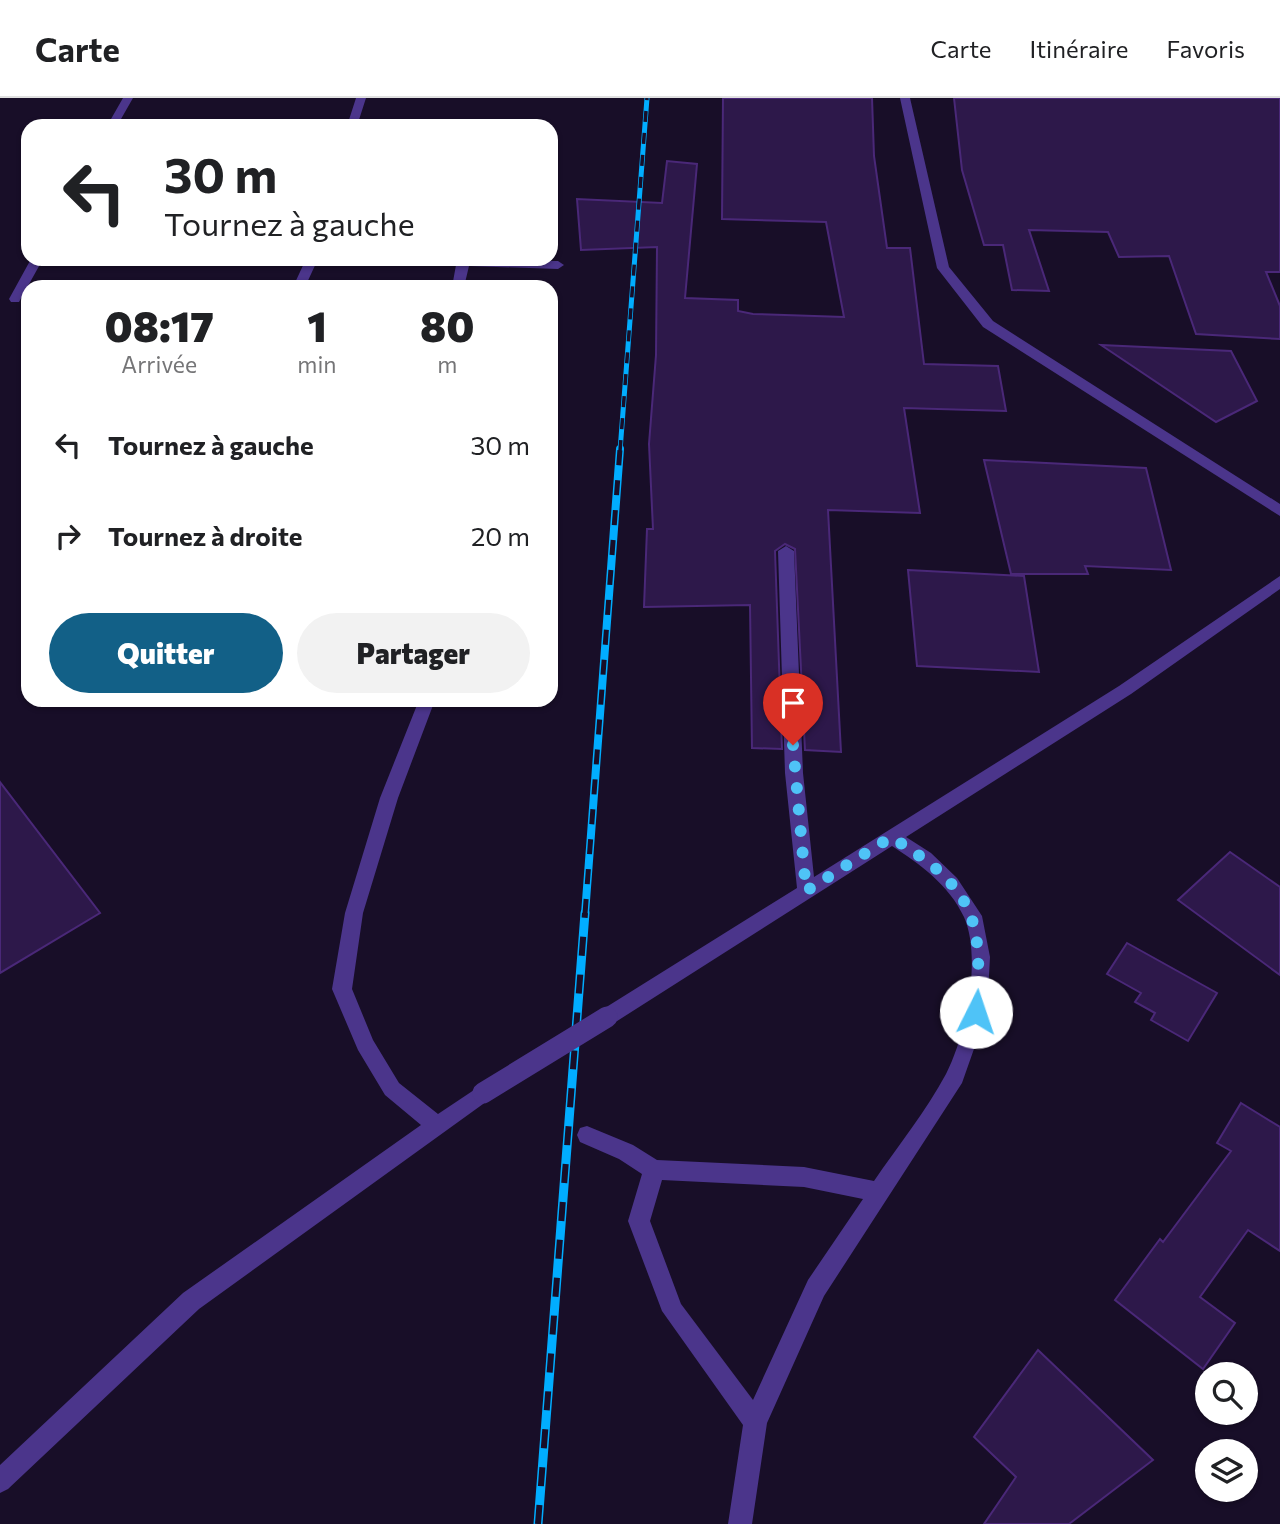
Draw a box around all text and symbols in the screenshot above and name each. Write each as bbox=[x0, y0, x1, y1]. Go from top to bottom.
text: Carte bbox=[35, 28, 120, 69]
text: Carte bbox=[931, 34, 992, 63]
text: Itinéraire bbox=[1030, 34, 1129, 63]
text: Favoris bbox=[1167, 34, 1245, 63]
text: 30 m bbox=[164, 143, 277, 203]
icon: left bbox=[49, 147, 140, 238]
text: Tournez à gauche bbox=[164, 203, 415, 243]
text: 08:17 bbox=[104, 299, 214, 351]
text: 1 bbox=[307, 299, 327, 351]
text: 80 bbox=[420, 299, 474, 351]
text: Arrivée bbox=[121, 350, 197, 378]
text: min bbox=[297, 350, 337, 378]
text: m bbox=[437, 350, 457, 378]
icon: left bbox=[49, 426, 87, 464]
text: Tournez à gauche bbox=[108, 429, 314, 460]
text: 30 m bbox=[471, 429, 530, 460]
icon: right bbox=[49, 517, 87, 555]
text: Tournez à droite bbox=[108, 520, 303, 551]
text: 20 m bbox=[471, 520, 530, 551]
button: Quitter bbox=[49, 613, 283, 693]
button: Partager bbox=[297, 613, 530, 693]
pin bbox=[763, 673, 823, 745]
icon: arrive bbox=[774, 684, 812, 722]
position arrow bbox=[939, 975, 1013, 1049]
map controls bbox=[1195, 1362, 1258, 1502]
button: search bbox=[1195, 1362, 1258, 1425]
button: layers bbox=[1195, 1439, 1258, 1502]

